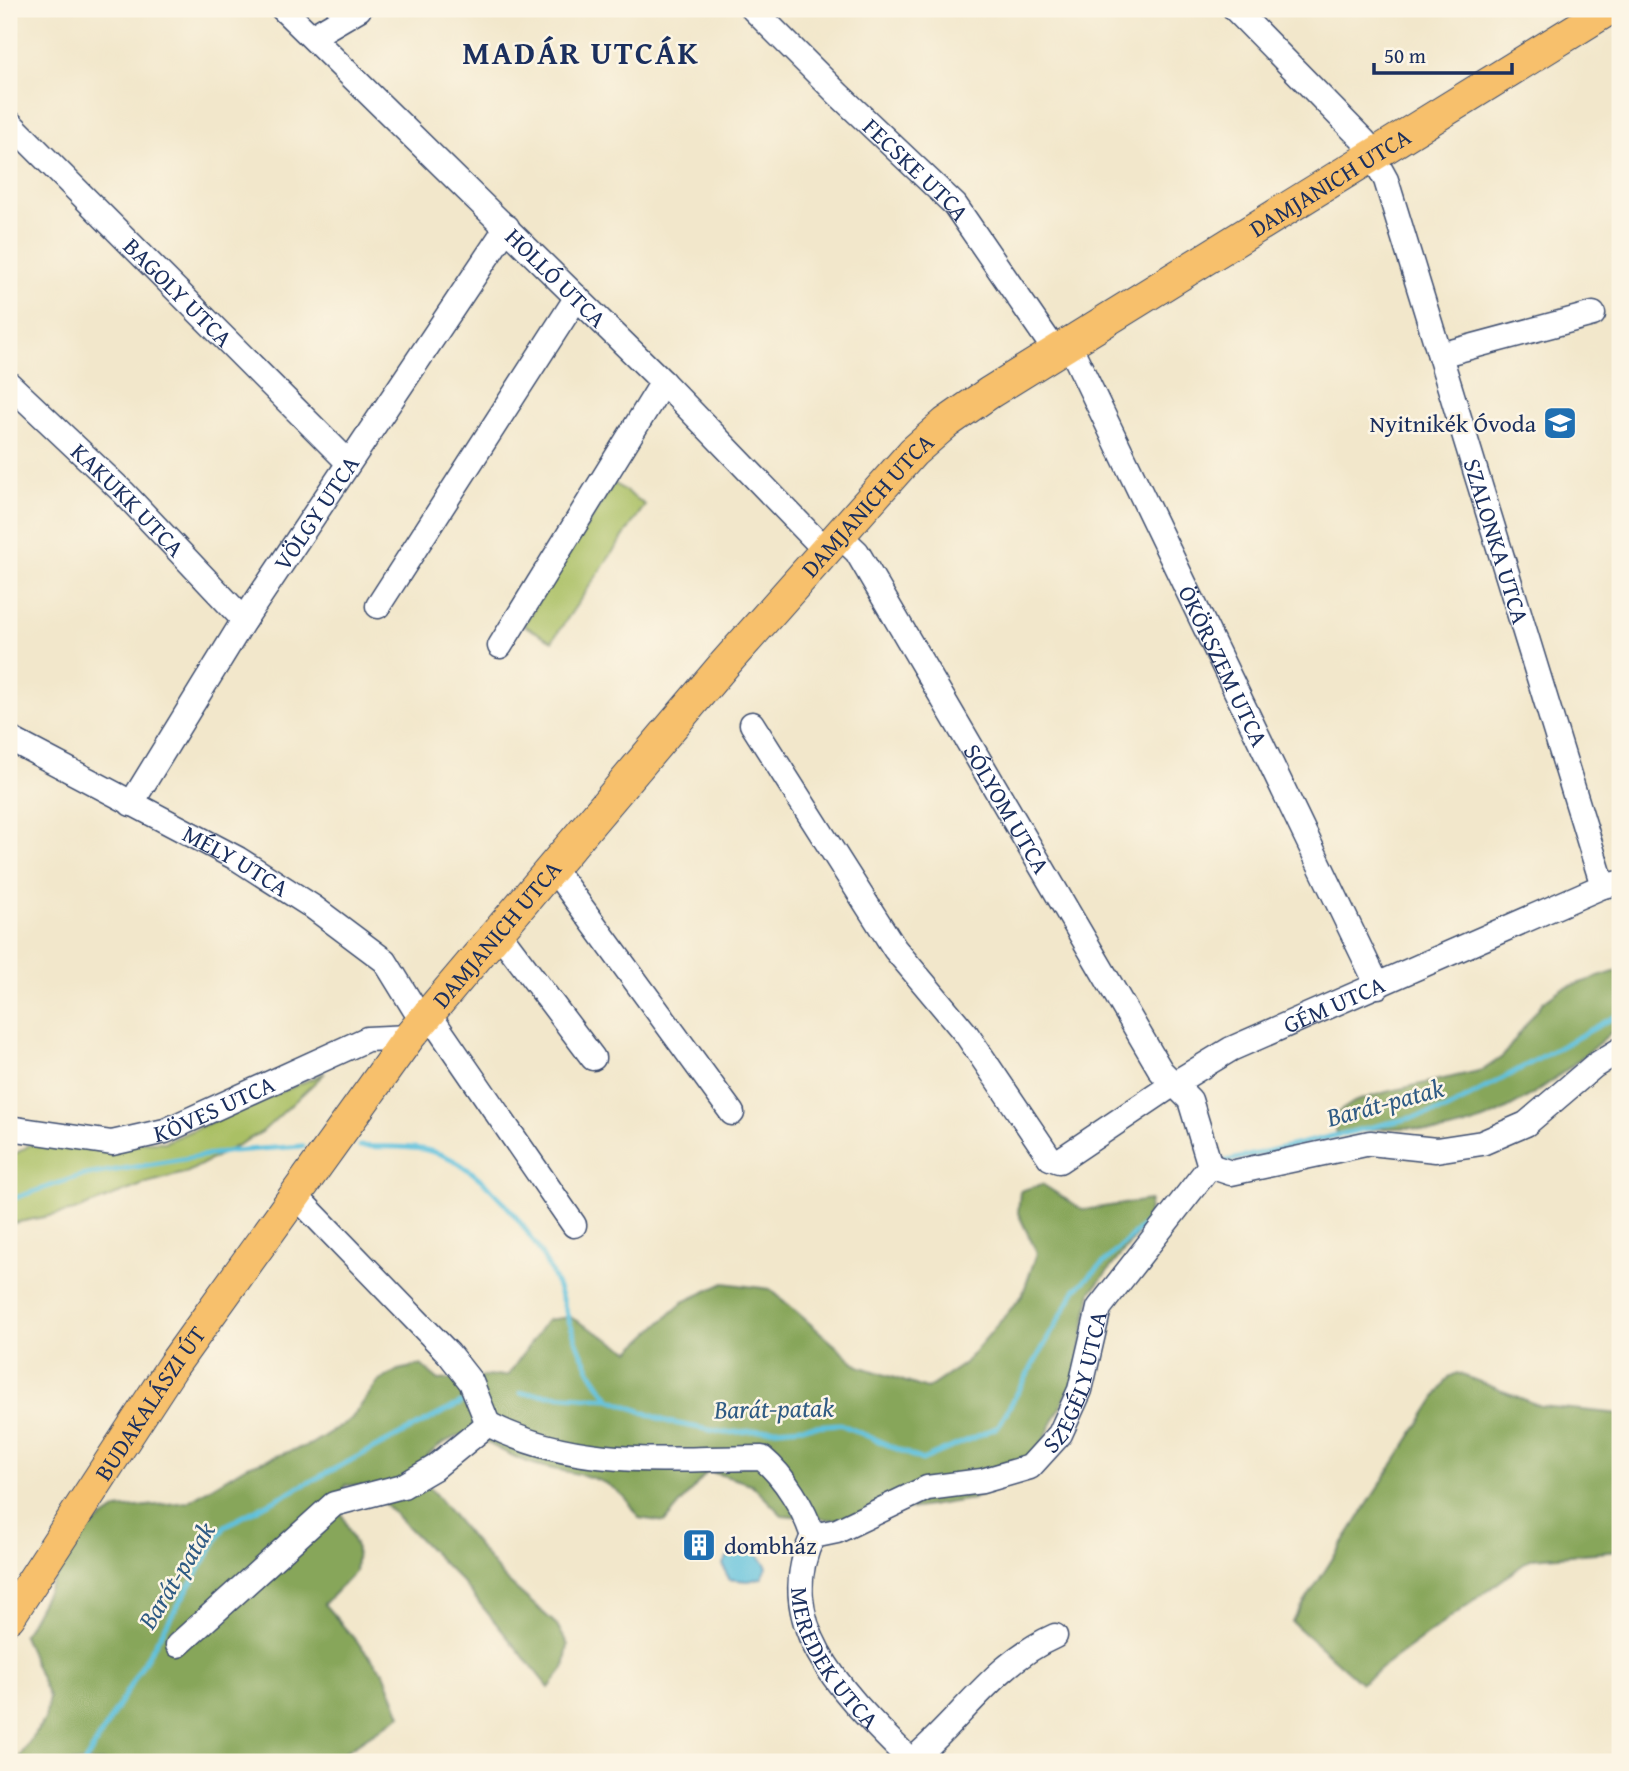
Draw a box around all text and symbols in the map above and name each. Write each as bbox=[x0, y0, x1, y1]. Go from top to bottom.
district label: MADÁR UTCÁK bbox=[462, 29, 700, 76]
scale bar bbox=[1374, 32, 1512, 76]
text: 50 m bbox=[1384, 40, 1426, 71]
street label: FECSKE UTCA bbox=[855, 109, 979, 228]
street label: DAMJANICH UTCA bbox=[1242, 119, 1417, 245]
street label: HOLLÓ UTCA bbox=[498, 219, 615, 336]
street label: BAGOLY UTCA bbox=[116, 229, 241, 355]
school or university icon: Nyitnikék Óvoda bbox=[1541, 404, 1579, 442]
place label: Nyitnikék Óvoda bbox=[1370, 406, 1537, 441]
street label: DAMJANICH UTCA bbox=[792, 424, 941, 585]
street label: KAKUKK UTCA bbox=[63, 434, 193, 565]
street label: VÖLGY UTCA bbox=[265, 448, 367, 577]
street label: SZALONKA UTCA bbox=[1455, 454, 1539, 628]
street label: ÖKÖRSZEM UTCA bbox=[1170, 579, 1278, 752]
street label: SÓLYOM UTCA bbox=[955, 737, 1059, 881]
street label: MÉLY UTCA bbox=[177, 816, 296, 905]
street label: DAMJANICH UTCA bbox=[424, 852, 569, 1015]
street label: GÉM UTCA bbox=[1277, 966, 1390, 1042]
street label: KÖVES UTCA bbox=[150, 1066, 280, 1151]
water label: Barát-patak bbox=[1321, 1068, 1448, 1137]
street label: SZEGÉLY UTCA bbox=[1034, 1307, 1115, 1460]
street label: BUDAKALÁSZI ÚT bbox=[85, 1318, 214, 1487]
water label: Barát-patak bbox=[713, 1387, 834, 1429]
water label: Barát-patak bbox=[127, 1514, 224, 1637]
building icon: dombház bbox=[680, 1526, 718, 1564]
place label: dombház bbox=[724, 1528, 816, 1563]
street label: MEREDEK UTCA bbox=[782, 1586, 888, 1737]

